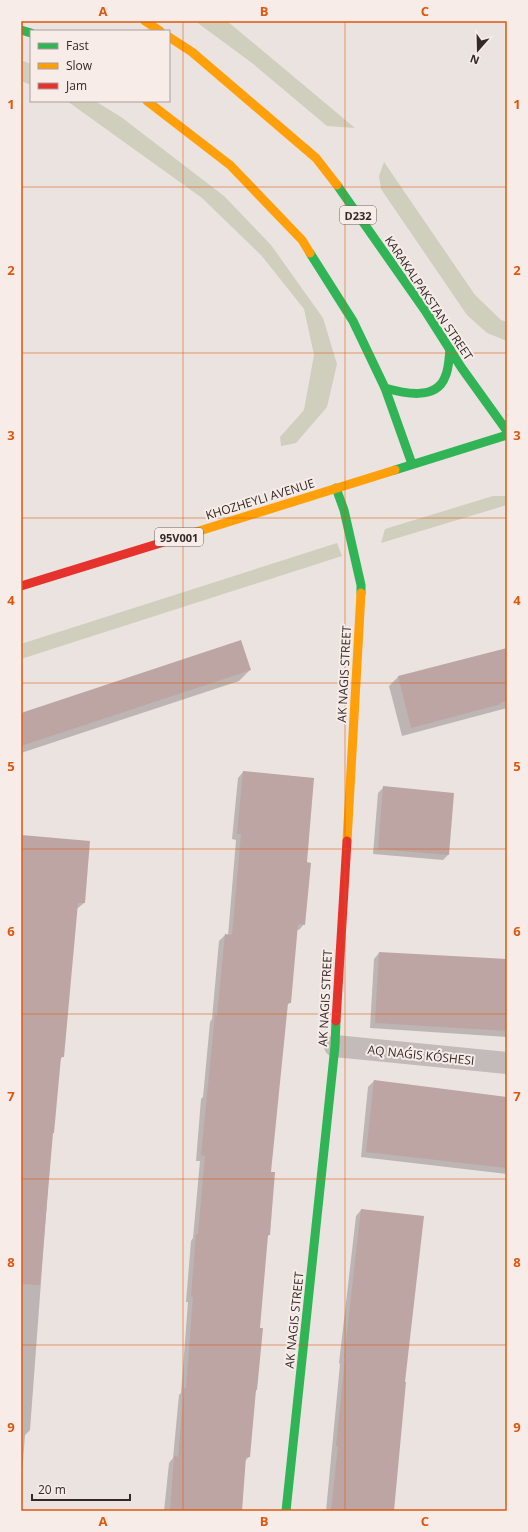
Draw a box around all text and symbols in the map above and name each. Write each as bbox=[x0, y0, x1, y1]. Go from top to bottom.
text: A bbox=[99, 2, 108, 20]
text: B bbox=[260, 2, 269, 20]
text: C bbox=[421, 2, 429, 20]
legend bbox=[30, 30, 170, 102]
north arrow bbox=[458, 30, 498, 70]
text: Fast bbox=[66, 37, 89, 54]
text: N bbox=[468, 51, 481, 68]
text: Slow bbox=[66, 57, 93, 74]
text: Jam bbox=[65, 77, 87, 94]
text: 1 bbox=[7, 95, 15, 113]
text: 1 bbox=[513, 95, 521, 113]
road number: D232 bbox=[340, 206, 376, 224]
street label: KARAKALPAKSTAN STREET bbox=[381, 232, 477, 364]
text: 2 bbox=[7, 261, 15, 279]
text: 2 bbox=[513, 261, 521, 279]
text: 3 bbox=[7, 426, 15, 444]
text: 3 bbox=[513, 426, 521, 444]
street label: KHOZHEYLI AVENUE bbox=[203, 474, 317, 524]
road number: 95V001 bbox=[155, 528, 203, 546]
text: 4 bbox=[7, 591, 15, 609]
text: 4 bbox=[513, 591, 521, 609]
street label: AK NAGIS STREET bbox=[333, 625, 355, 723]
text: 5 bbox=[7, 757, 15, 775]
text: 5 bbox=[513, 757, 521, 775]
text: 6 bbox=[7, 922, 15, 940]
text: 6 bbox=[513, 922, 521, 940]
street label: AK NAGIS STREET bbox=[314, 949, 336, 1047]
street label: AQ NAǴIS KÓSHESI bbox=[367, 1041, 475, 1069]
text: 7 bbox=[7, 1087, 15, 1105]
text: 7 bbox=[513, 1087, 521, 1105]
text: 8 bbox=[7, 1253, 15, 1271]
text: 8 bbox=[513, 1253, 521, 1271]
street label: AK NAGIS STREET bbox=[280, 1270, 308, 1369]
text: 9 bbox=[7, 1418, 15, 1436]
text: 9 bbox=[513, 1418, 521, 1436]
scale bar bbox=[32, 1476, 130, 1502]
text: 20 m bbox=[38, 1481, 66, 1498]
text: A bbox=[99, 1512, 108, 1530]
text: B bbox=[260, 1512, 269, 1530]
text: C bbox=[421, 1512, 429, 1530]

